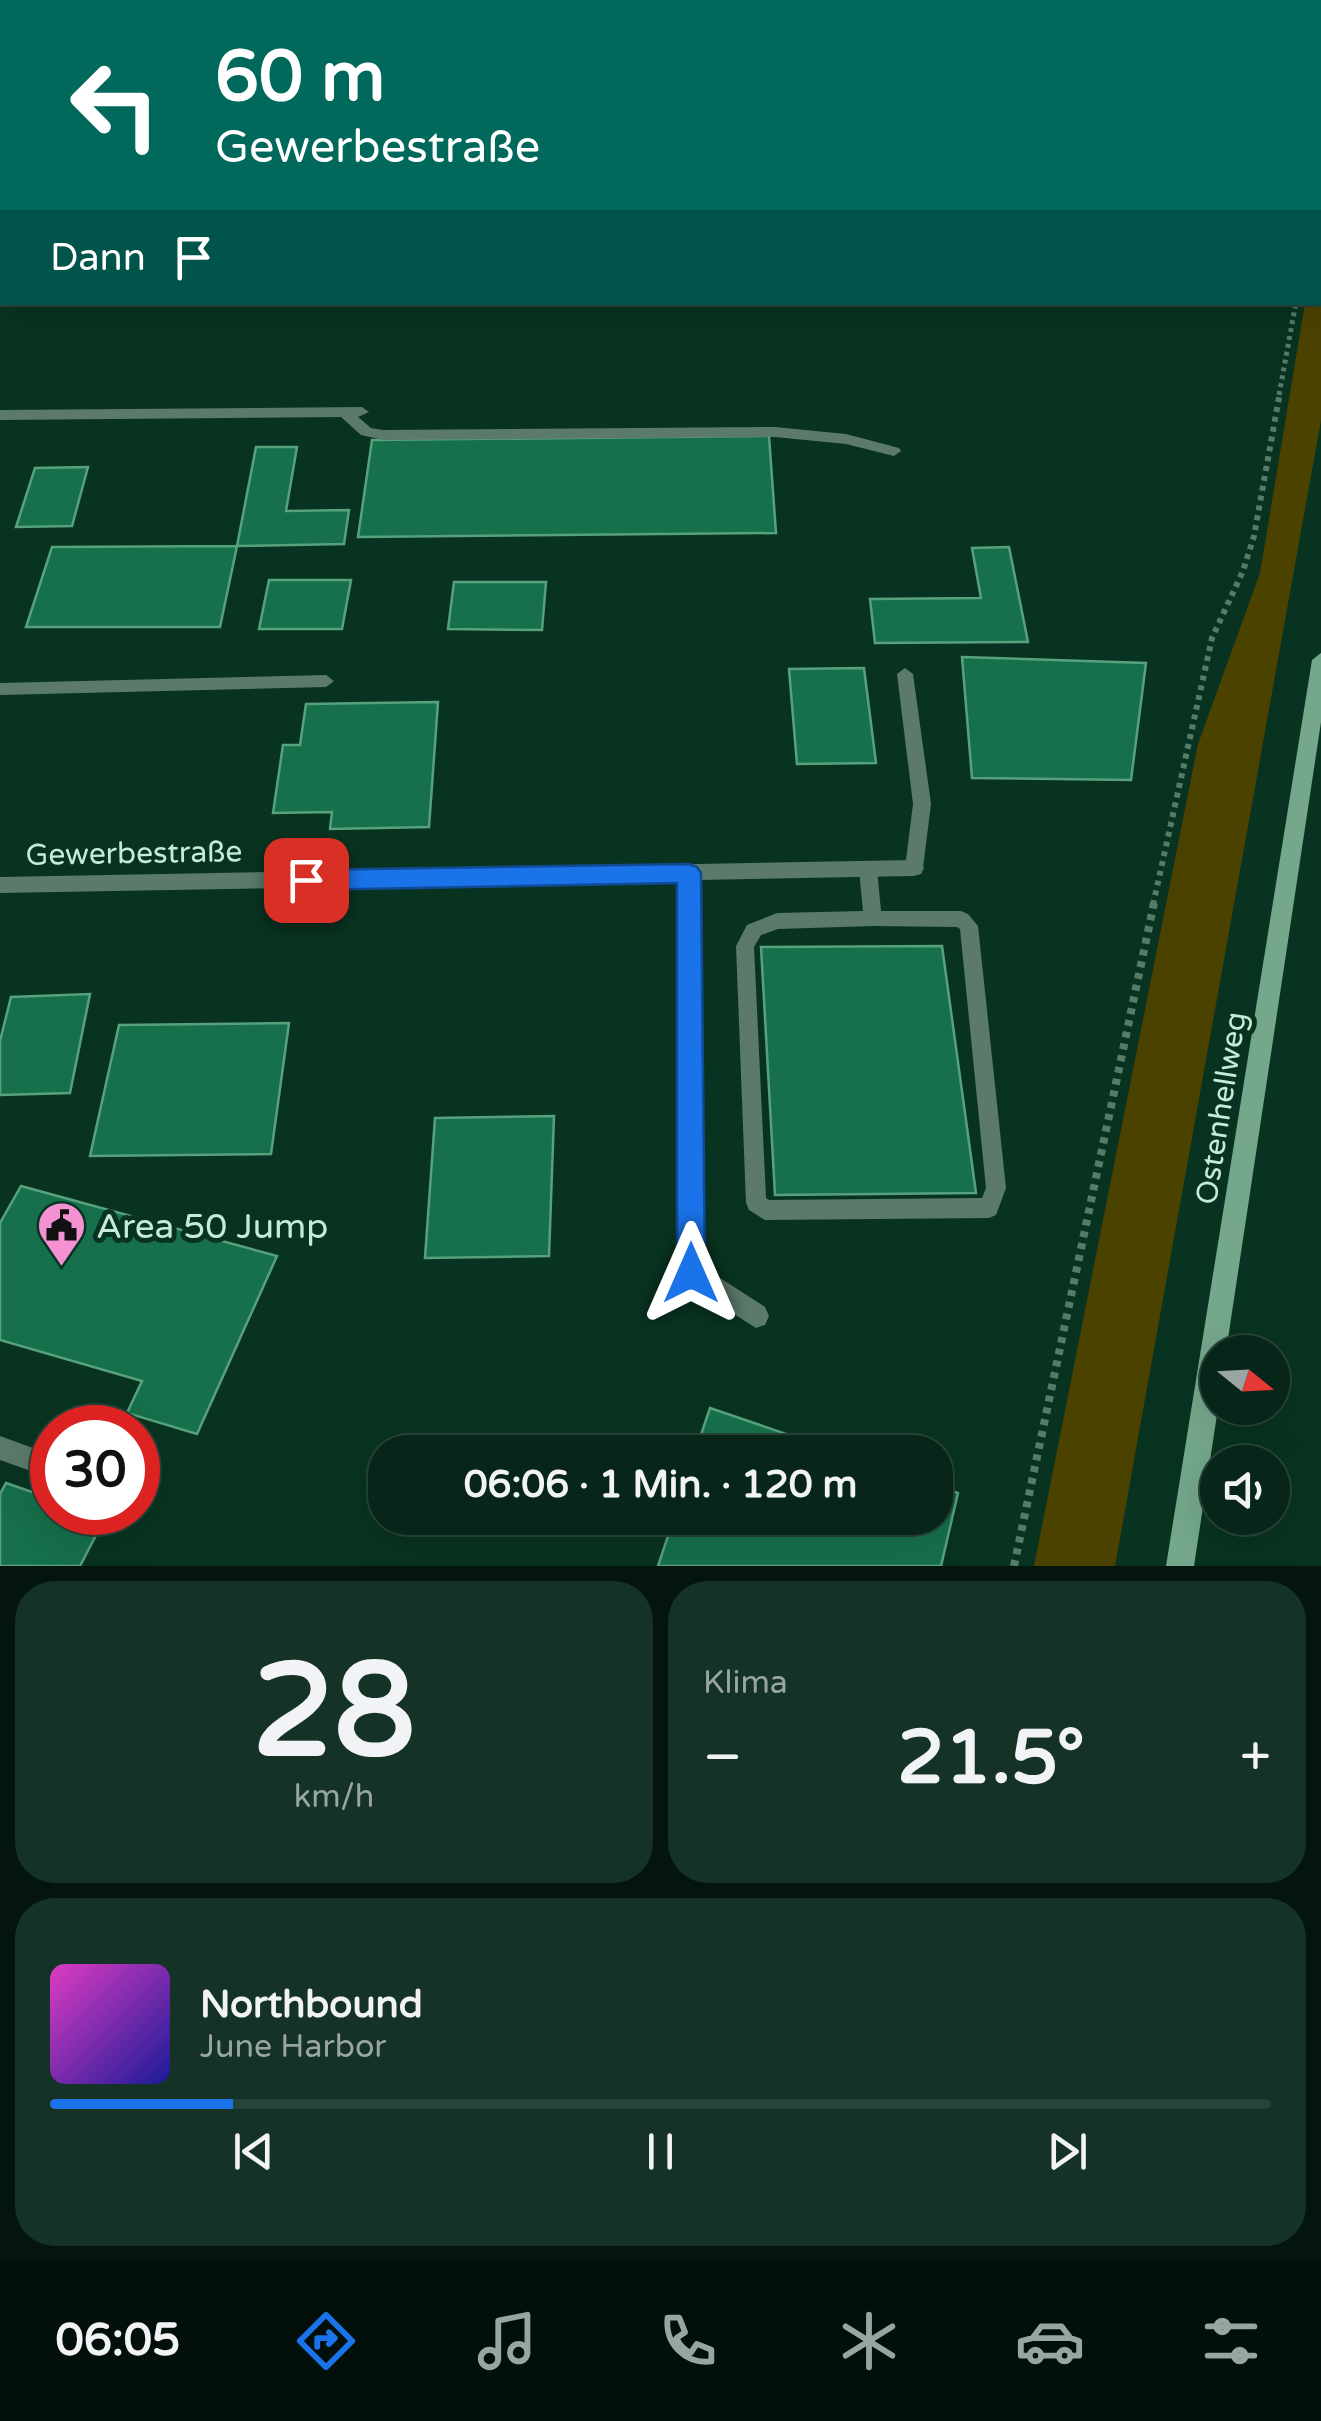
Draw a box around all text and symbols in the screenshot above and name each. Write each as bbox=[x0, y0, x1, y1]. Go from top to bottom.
text: 60 m bbox=[215, 36, 385, 120]
icon: left bbox=[50, 40, 180, 170]
text: Gewerbestraße bbox=[215, 121, 540, 175]
icon: arrive bbox=[166, 230, 221, 285]
text: Dann bbox=[50, 235, 146, 281]
street label: Gewerbestraße bbox=[25, 833, 243, 874]
pin bbox=[264, 838, 349, 923]
icon: arrive bbox=[279, 853, 334, 908]
street label: Ostenhellweg bbox=[1188, 1009, 1255, 1207]
public building icon: Area 50 Jump bbox=[35, 1200, 87, 1268]
place label: Area 50 Jump bbox=[96, 1206, 328, 1248]
position arrow bbox=[639, 1221, 743, 1325]
north arrow bbox=[1200, 1335, 1290, 1425]
map controls bbox=[1200, 1335, 1290, 1535]
speed limit sign: 30 bbox=[30, 1405, 160, 1535]
button: sound bbox=[1200, 1445, 1290, 1535]
text: 06:06 · 1 Min. · 120 m bbox=[464, 1462, 857, 1508]
text: 28 bbox=[252, 1635, 416, 1791]
text: Klima bbox=[703, 1664, 788, 1702]
text: 21.5° bbox=[897, 1713, 1085, 1803]
text: − bbox=[703, 1725, 742, 1791]
text: + bbox=[1240, 1725, 1271, 1791]
text: km/h bbox=[294, 1778, 374, 1816]
text: Northbound bbox=[200, 1982, 423, 2028]
text: June Harbor bbox=[200, 2028, 387, 2066]
icon: previous bbox=[226, 2124, 281, 2179]
icon: pause bbox=[633, 2124, 688, 2179]
icon: next bbox=[1040, 2124, 1095, 2179]
icon: directions bbox=[291, 2306, 361, 2376]
icon: music bbox=[472, 2306, 542, 2376]
icon: phone bbox=[653, 2306, 723, 2376]
icon: climate bbox=[834, 2306, 904, 2376]
icon: car bbox=[1015, 2306, 1085, 2376]
icon: filters bbox=[1196, 2306, 1266, 2376]
text: 06:05 bbox=[55, 2314, 180, 2368]

